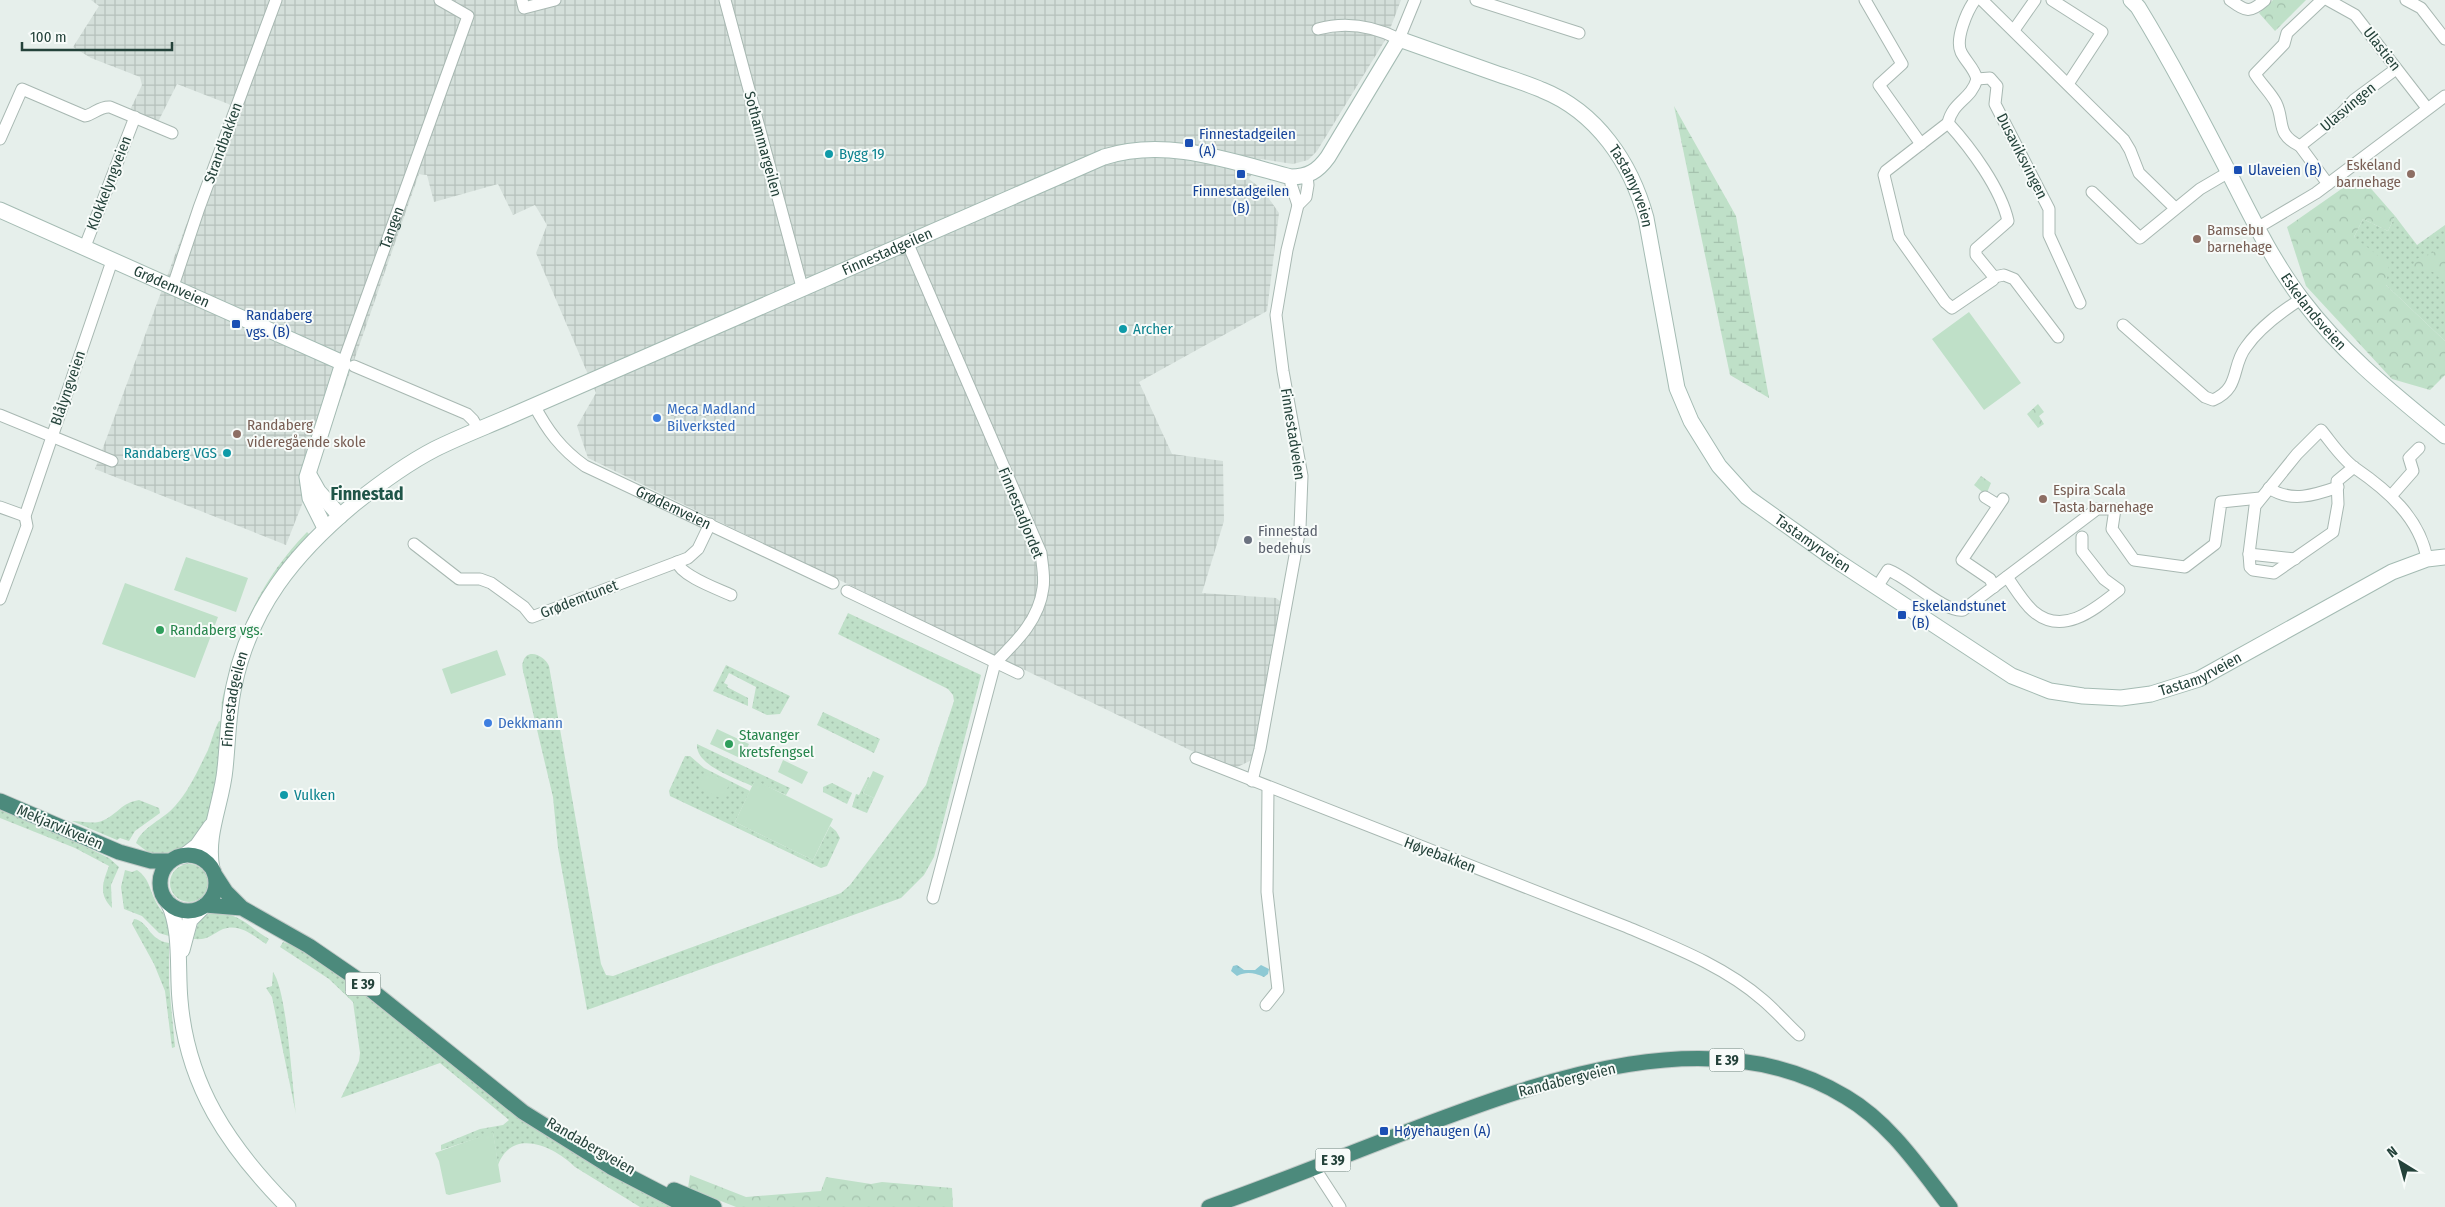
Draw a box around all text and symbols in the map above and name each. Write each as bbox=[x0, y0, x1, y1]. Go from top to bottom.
scale bar bbox=[22, 20, 172, 52]
street label: Ulastien bbox=[2359, 24, 2405, 74]
text: 100 m bbox=[30, 28, 67, 46]
street label: Ulasvingen bbox=[2317, 79, 2379, 135]
street label: Sothammargeilen bbox=[740, 89, 786, 199]
street label: Strandbakken bbox=[200, 100, 246, 186]
street label: Dusaviksvingen bbox=[1993, 110, 2051, 202]
place label: Finnestadgeilen (A) bbox=[1199, 125, 1296, 160]
street label: Klokkelyngveien bbox=[83, 133, 135, 233]
marker: Finnestadgeilen (A) bbox=[1183, 137, 1195, 149]
street label: Tastamyrveien bbox=[1605, 141, 1657, 229]
place label: Bygg 19 bbox=[839, 145, 885, 163]
marker: Bygg 19 bbox=[823, 148, 835, 160]
place label: Eskeland barnehage bbox=[2336, 156, 2401, 191]
place label: Ulaveien (B) bbox=[2248, 161, 2322, 179]
marker: Ulaveien (B) bbox=[2232, 164, 2244, 176]
marker: Finnestadgeilen (B) bbox=[1235, 168, 1247, 180]
marker: Eskeland barnehage bbox=[2405, 168, 2417, 180]
place label: Finnestadgeilen (B) bbox=[1193, 182, 1289, 217]
street label: Tangen bbox=[376, 204, 408, 251]
place label: Bamsebu barnehage bbox=[2207, 221, 2272, 256]
street label: Finnestadgeilen bbox=[839, 224, 935, 279]
marker: Bamsebu barnehage bbox=[2191, 233, 2203, 245]
street label: Grødemveien bbox=[131, 262, 213, 311]
street label: Eskelandsveien bbox=[2277, 270, 2350, 354]
place label: Randaberg vgs. (B) bbox=[246, 306, 312, 341]
marker: Randaberg vgs. (B) bbox=[230, 318, 242, 330]
place label: Archer bbox=[1133, 320, 1173, 338]
marker: Archer bbox=[1117, 323, 1129, 335]
street label: Blålyngveien bbox=[47, 348, 89, 428]
street label: Finnestadveien bbox=[1277, 387, 1309, 481]
place label: Meca Madland Bilverksted bbox=[667, 400, 755, 435]
marker: Meca Madland Bilverksted bbox=[651, 412, 663, 424]
place label: Randaberg videregående skole bbox=[247, 416, 366, 451]
marker: Randaberg videregående skole bbox=[231, 428, 243, 440]
place label: Randaberg VGS bbox=[124, 444, 217, 462]
marker: Randaberg VGS bbox=[221, 447, 233, 459]
street label: Finnestadjordet bbox=[995, 465, 1047, 561]
place label: Espira Scala Tasta barnehage bbox=[2053, 481, 2154, 516]
street label: Grødemveien bbox=[633, 482, 714, 533]
district label: Finnestad bbox=[331, 483, 403, 505]
marker: Espira Scala Tasta barnehage bbox=[2037, 493, 2049, 505]
street label: Tastamyrveien bbox=[1771, 511, 1854, 576]
place label: Finnestad bedehus bbox=[1258, 522, 1318, 557]
marker: Finnestad bedehus bbox=[1242, 534, 1254, 546]
street label: Grødemtunet bbox=[538, 576, 620, 622]
place label: Eskelandstunet (B) bbox=[1912, 597, 2006, 632]
marker: Eskelandstunet (B) bbox=[1896, 609, 1908, 621]
place label: Randaberg vgs. bbox=[170, 621, 263, 639]
marker: Randaberg vgs. bbox=[154, 624, 166, 636]
street label: Tastamyrveien bbox=[2157, 648, 2245, 700]
street label: Finnestadgeilen bbox=[218, 649, 252, 748]
place label: Dekkmann bbox=[498, 714, 563, 732]
marker: Dekkmann bbox=[482, 717, 494, 729]
place label: Stavanger kretsfengsel bbox=[739, 726, 814, 761]
marker: Stavanger kretsfengsel bbox=[723, 738, 735, 750]
place label: Vulken bbox=[294, 786, 335, 804]
marker: Vulken bbox=[278, 789, 290, 801]
street label: Mekjarvikveien bbox=[14, 801, 106, 853]
street label: Høyebakken bbox=[1402, 833, 1478, 877]
road number: E 39 bbox=[346, 972, 380, 996]
road number: E 39 bbox=[1710, 1048, 1744, 1072]
street label: Randabergveien bbox=[1517, 1059, 1617, 1101]
street label: Randabergveien bbox=[544, 1113, 638, 1179]
place label: Høyehaugen (A) bbox=[1394, 1122, 1490, 1140]
marker: Høyehaugen (A) bbox=[1378, 1125, 1390, 1137]
north arrow bbox=[2375, 1137, 2425, 1187]
text: N bbox=[2384, 1143, 2401, 1161]
road number: E 39 bbox=[1316, 1148, 1350, 1172]

